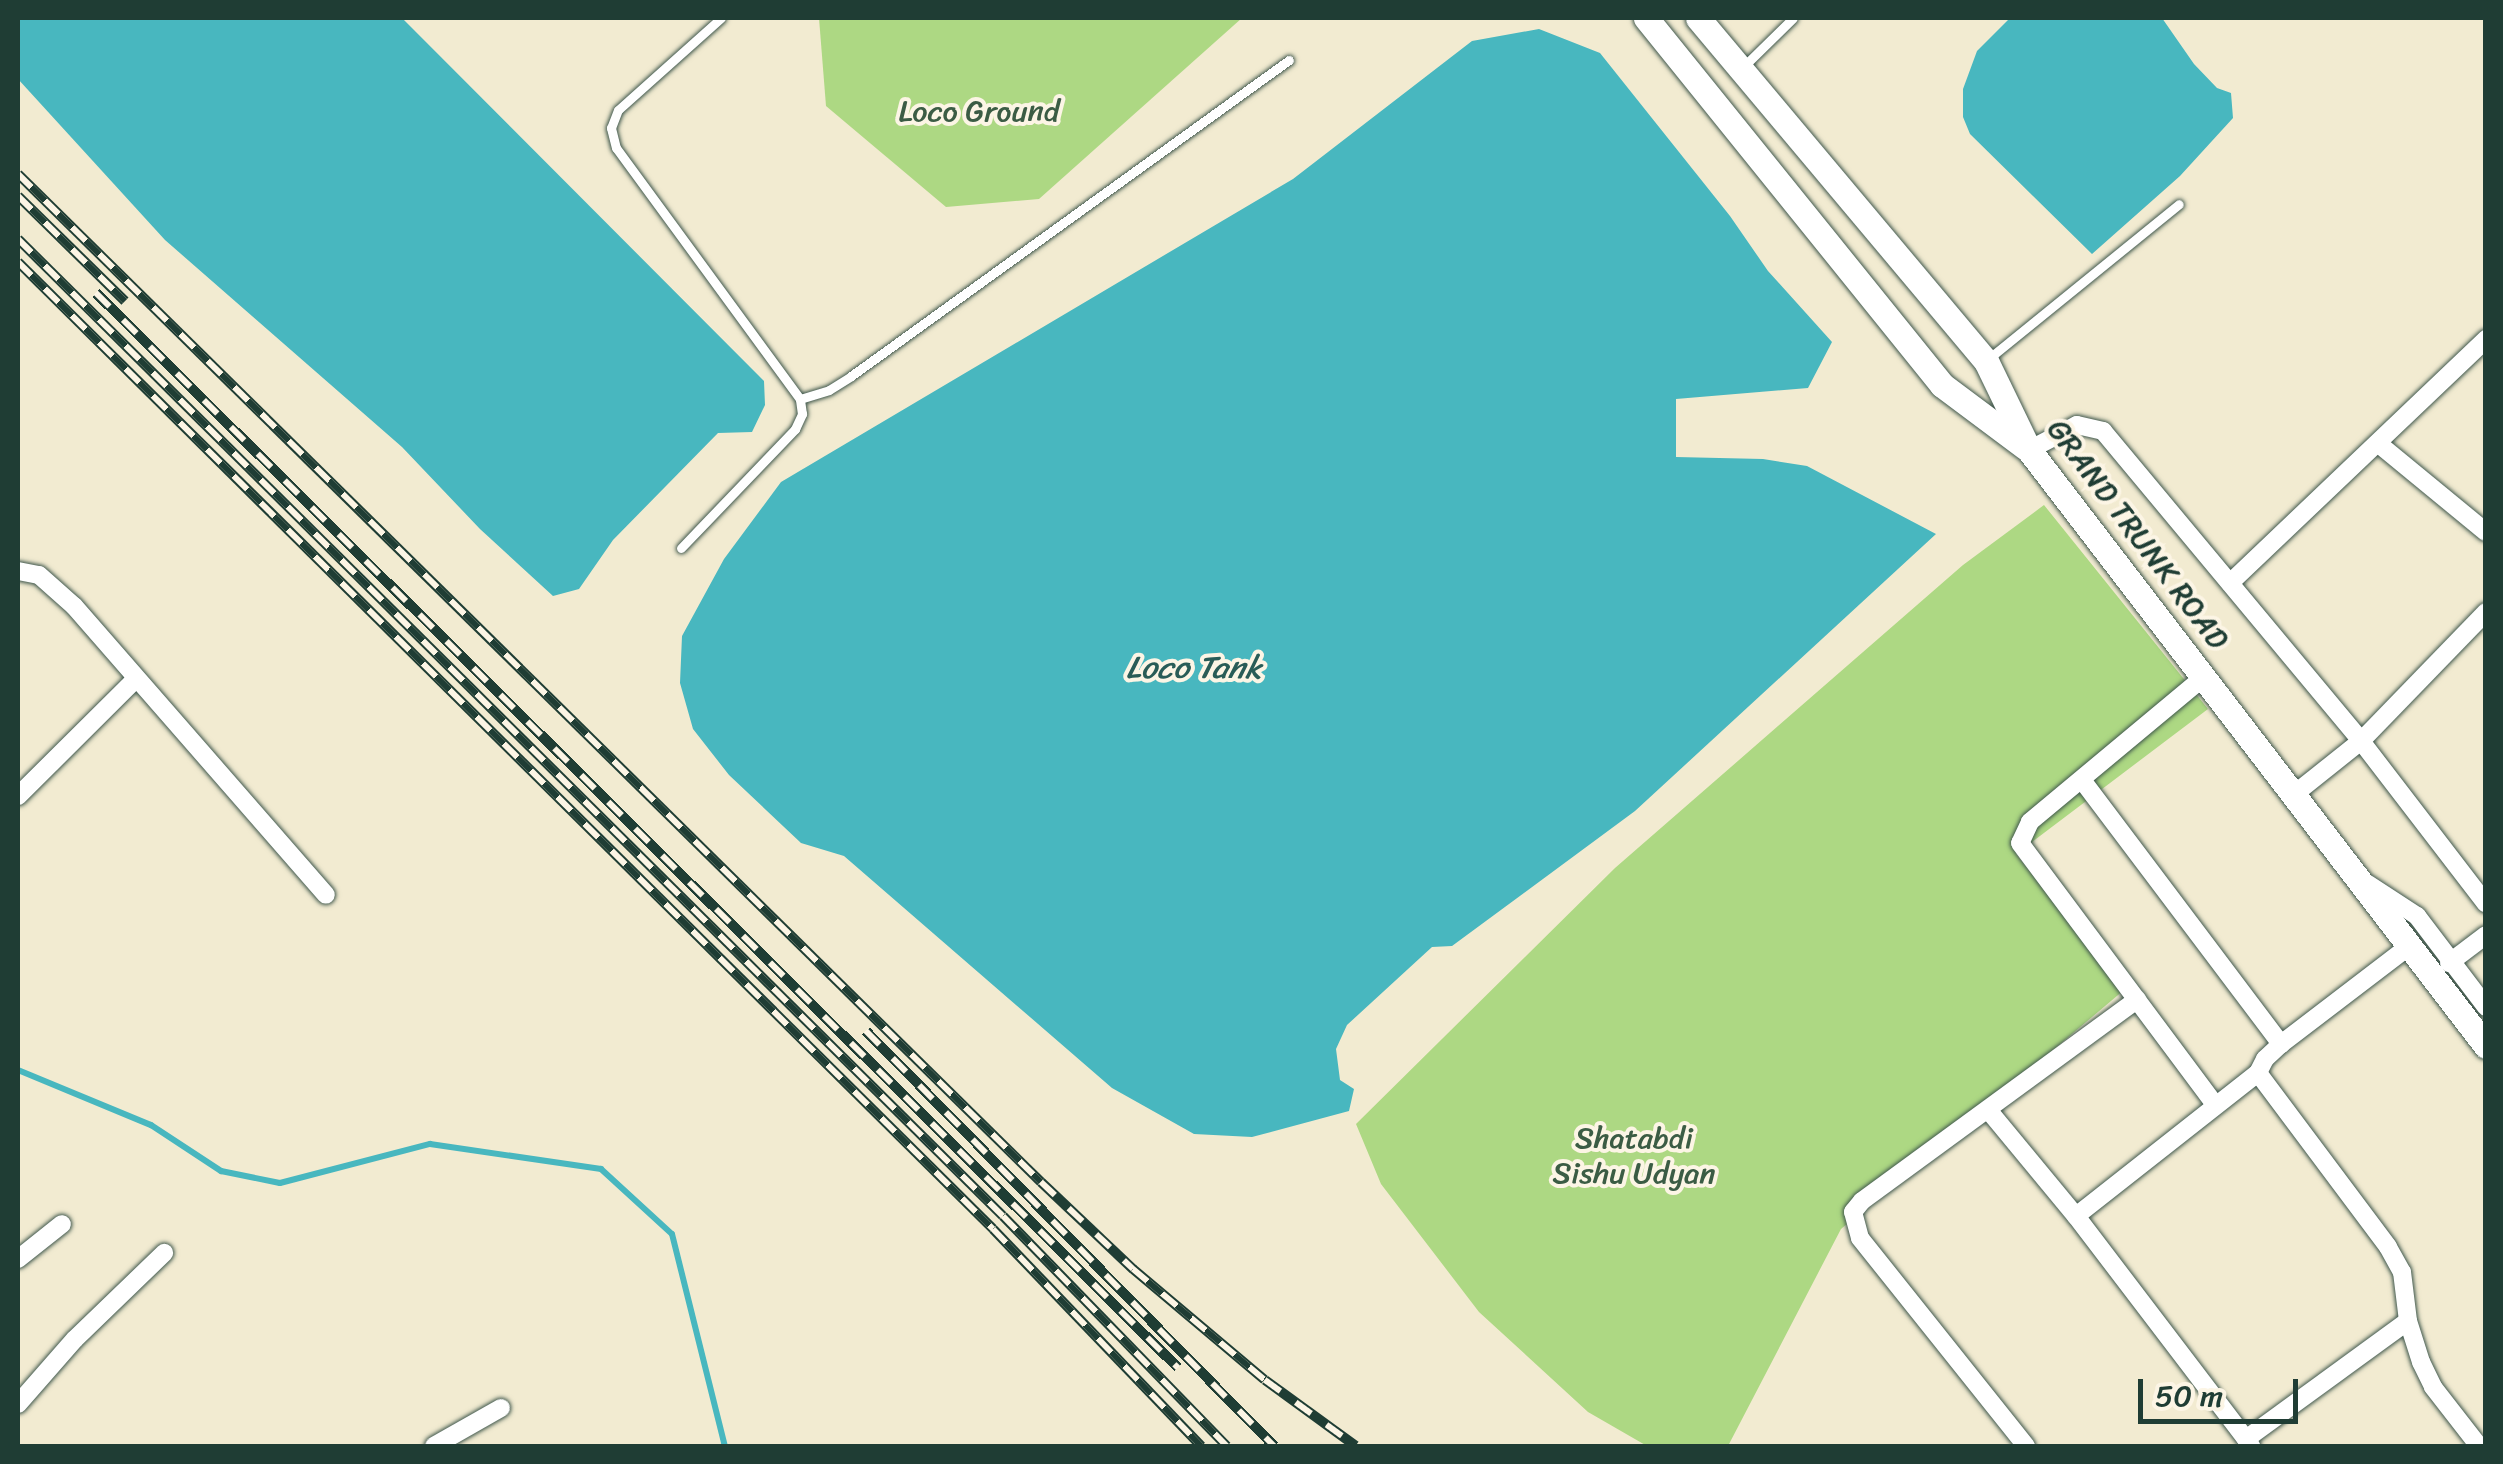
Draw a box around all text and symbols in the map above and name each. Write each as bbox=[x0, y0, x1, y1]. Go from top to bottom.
park label: Loco Ground bbox=[898, 93, 1060, 129]
street label: GRAND TRUNK ROAD bbox=[2039, 411, 2237, 657]
water label: Loco Tank bbox=[1126, 649, 1262, 687]
park label: Shatabdi Sishu Udyan bbox=[1552, 1120, 1716, 1190]
scale bar bbox=[2143, 1359, 2303, 1421]
text: 50 m bbox=[2155, 1369, 2223, 1423]

